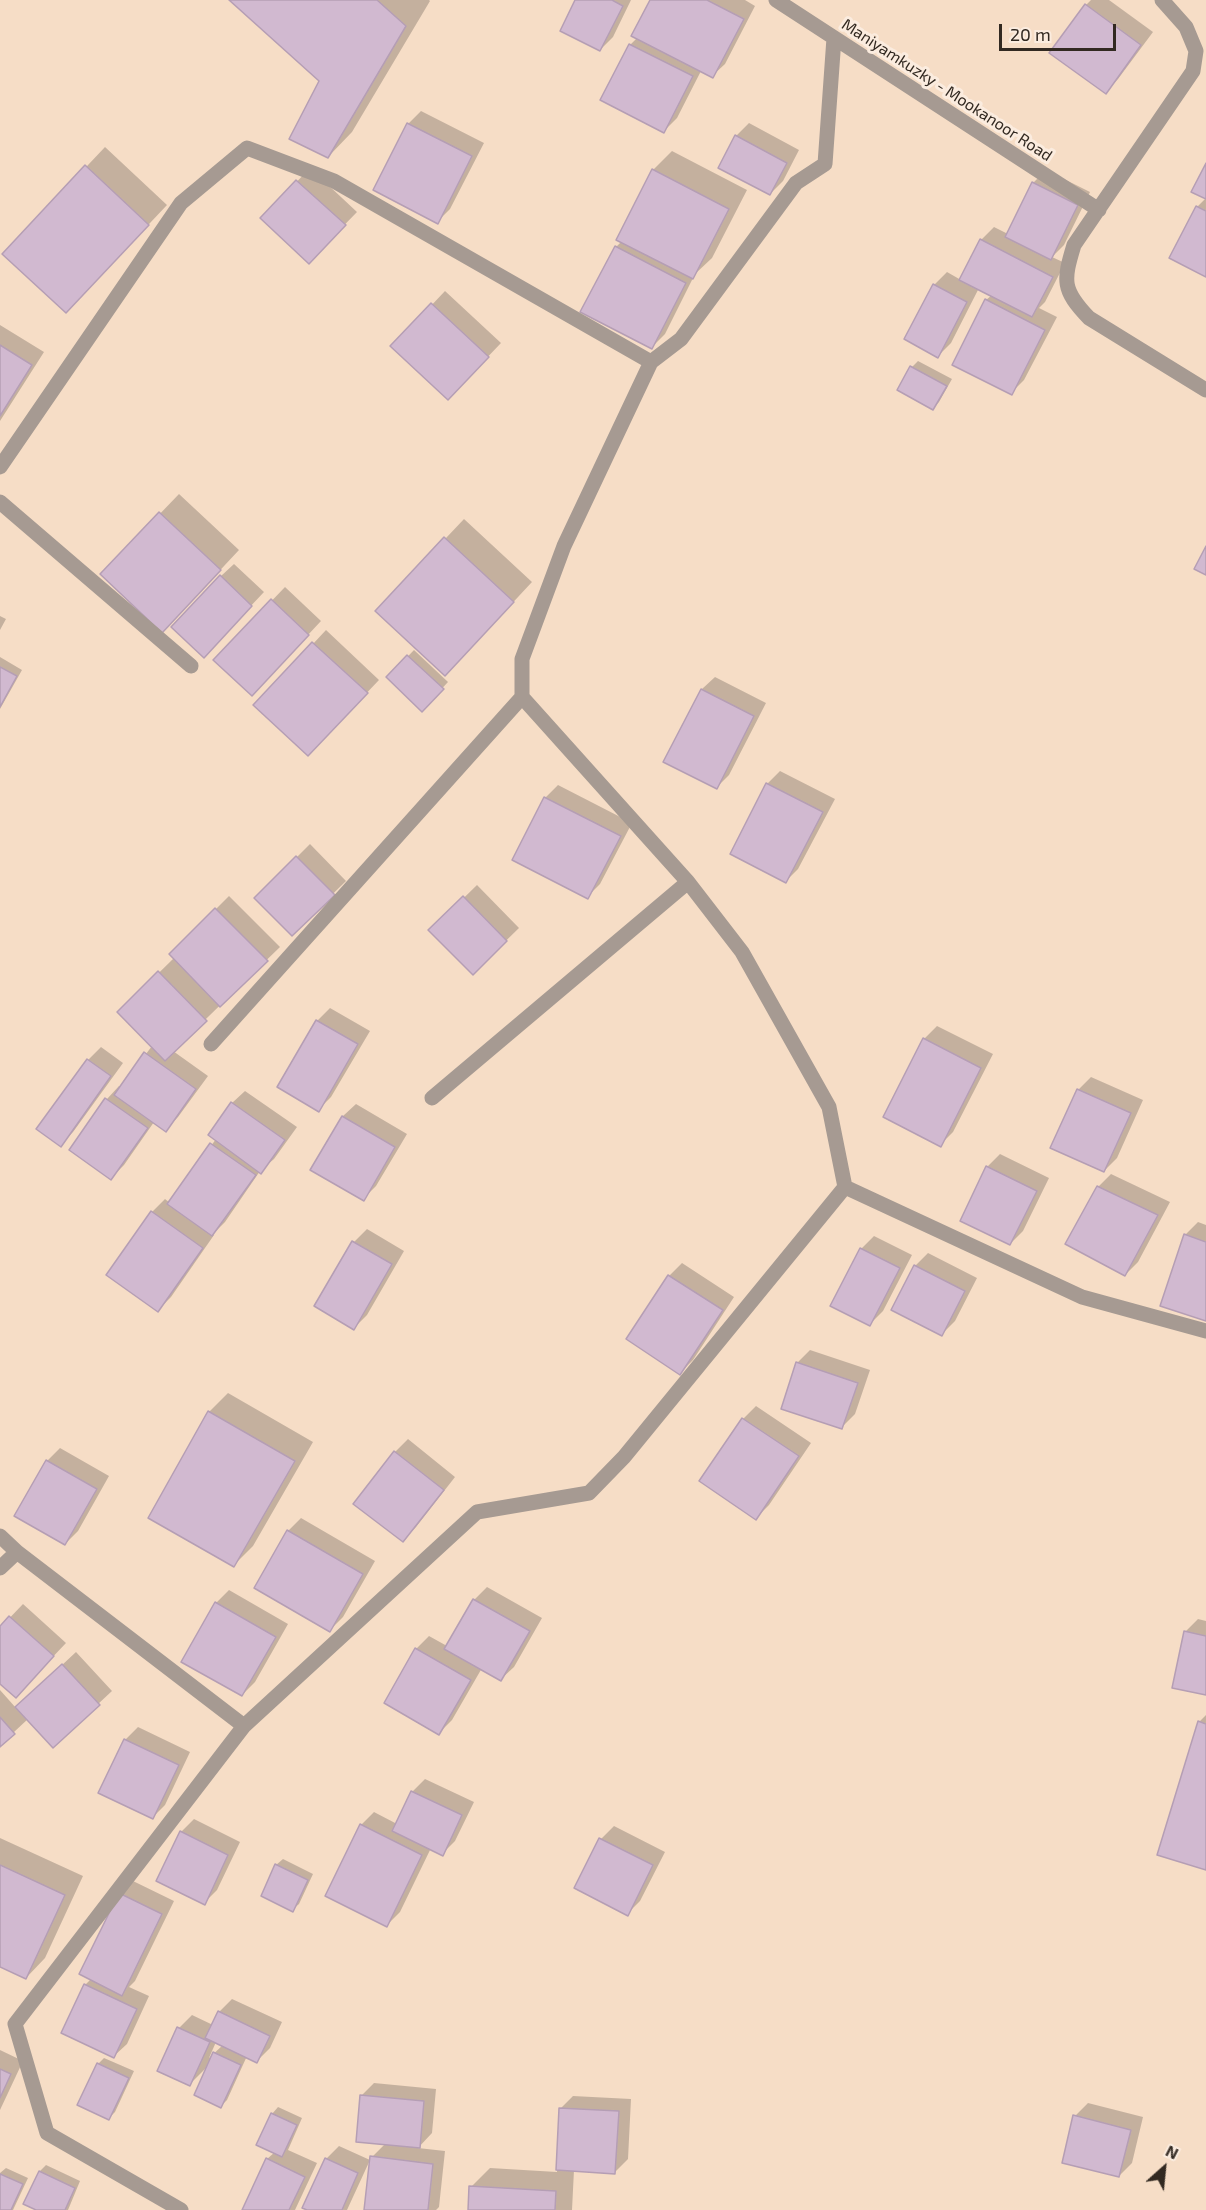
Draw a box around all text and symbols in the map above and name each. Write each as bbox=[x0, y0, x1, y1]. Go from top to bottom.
scale bar bbox=[1002, 12, 1119, 50]
street label: Maniyamkuzky - Mookanoor Road bbox=[838, 15, 1056, 165]
text: 20 m bbox=[1010, 23, 1051, 45]
north arrow bbox=[1134, 2138, 1194, 2198]
text: N bbox=[1163, 2140, 1182, 2163]

